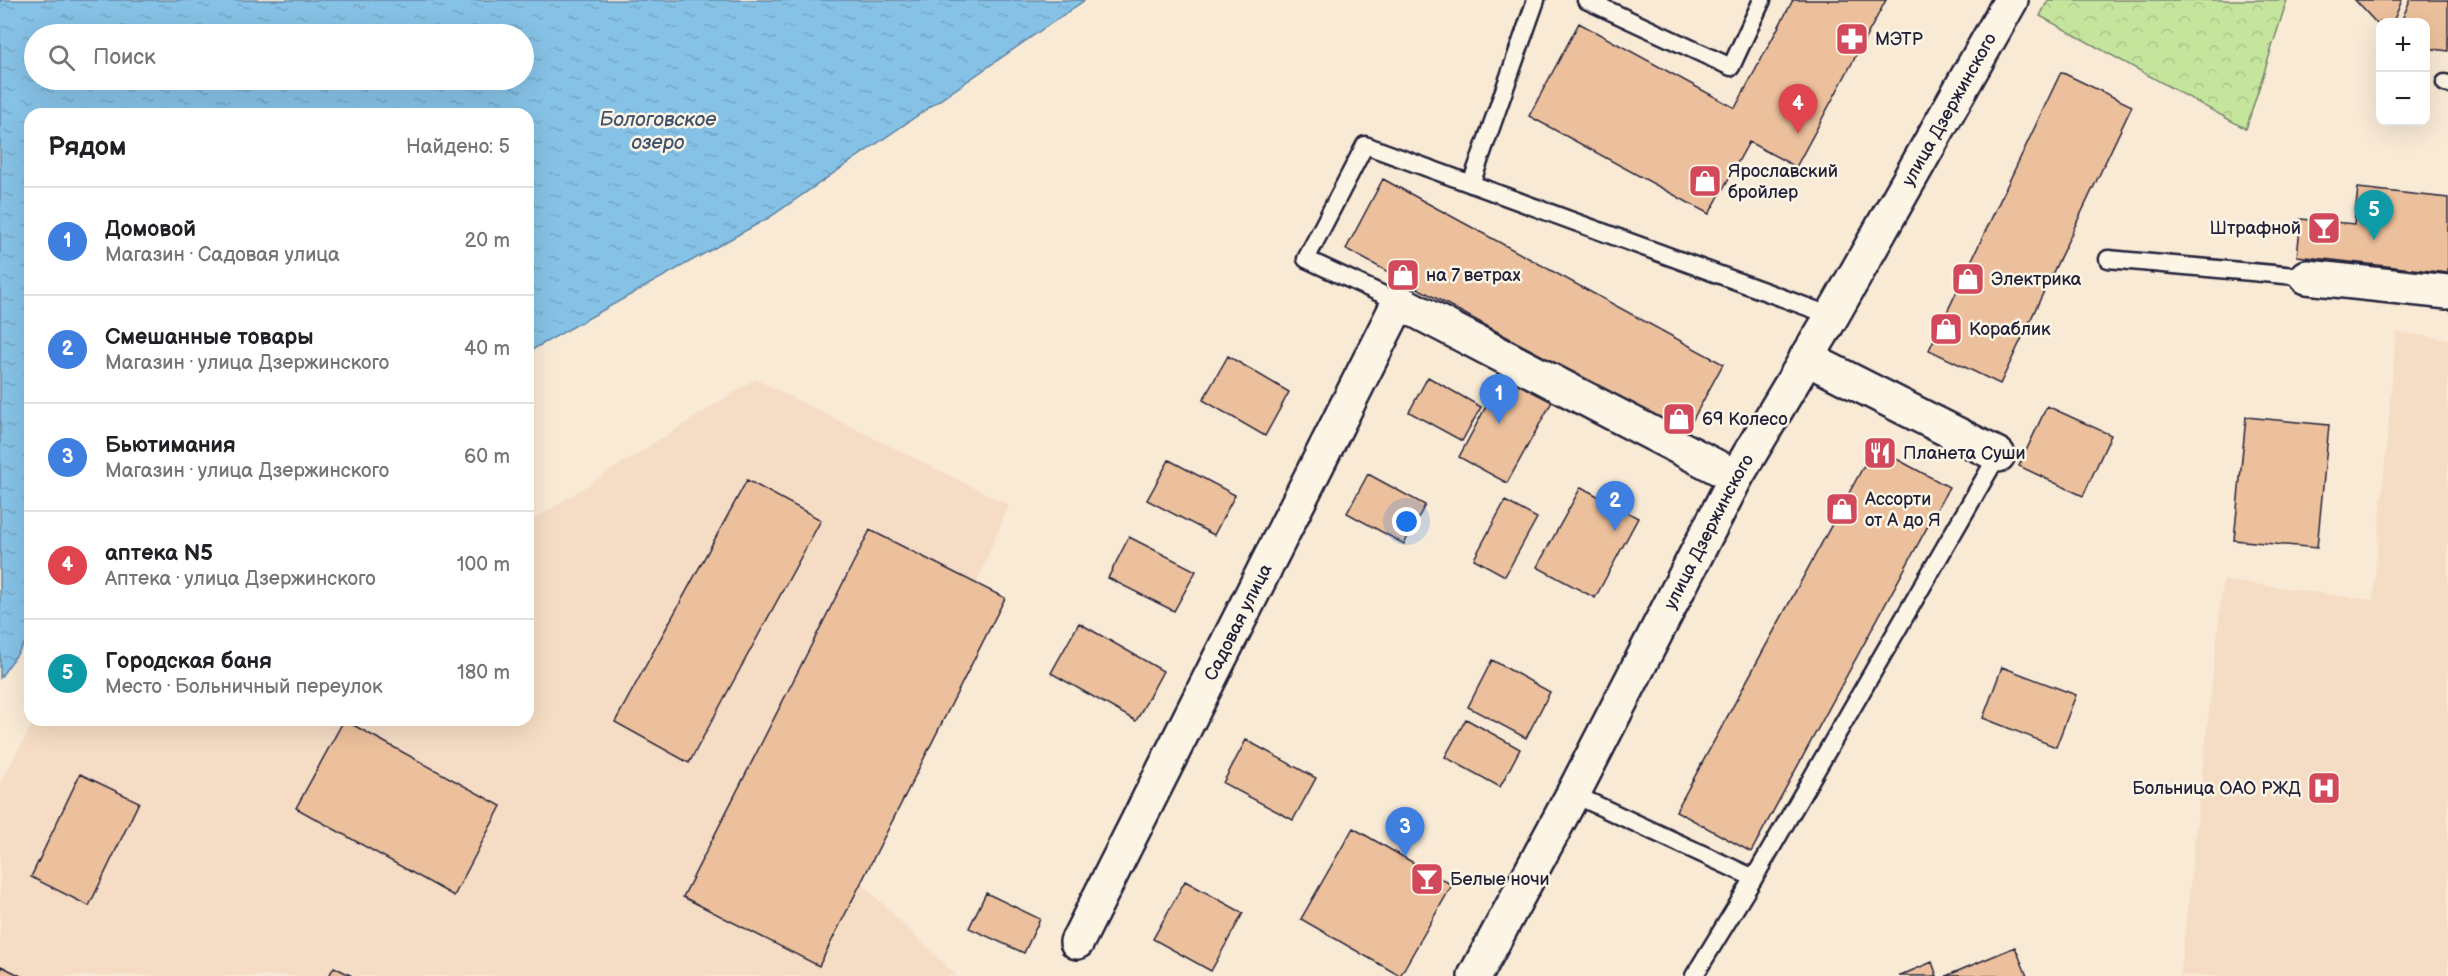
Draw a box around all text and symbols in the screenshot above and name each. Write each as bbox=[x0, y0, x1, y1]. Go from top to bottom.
map controls bbox=[2376, 18, 2430, 126]
button: + bbox=[2376, 18, 2430, 72]
pharmacy icon: МЭТР bbox=[1834, 21, 1870, 57]
search box bbox=[24, 24, 534, 90]
place label: МЭТР bbox=[1875, 29, 1924, 50]
street label: улица Дзержинского bbox=[1898, 30, 2001, 190]
icon: search bbox=[45, 41, 78, 74]
text: Поиск bbox=[93, 44, 156, 71]
button: − bbox=[2376, 72, 2430, 126]
pin: 4 bbox=[1778, 84, 1818, 134]
water label: Бологовское озеро bbox=[600, 108, 716, 155]
text: Рядом bbox=[48, 132, 126, 163]
text: Найдено: 5 bbox=[406, 135, 510, 159]
place label: Ярославский бройлер bbox=[1728, 161, 1838, 203]
shop icon: Ярославский бройлер bbox=[1687, 163, 1723, 199]
pin: 5 bbox=[2354, 190, 2394, 240]
bar icon: Штрафной bbox=[2306, 210, 2342, 246]
text: Домовой bbox=[105, 216, 196, 243]
place label: Штрафной bbox=[2209, 218, 2301, 239]
text: 1 bbox=[63, 229, 72, 253]
text: 20 m bbox=[465, 229, 510, 253]
text: Магазин · Садовая улица bbox=[105, 243, 340, 267]
shop icon: на 7 ветрах bbox=[1385, 257, 1421, 293]
shop icon: Электрика bbox=[1950, 261, 1986, 297]
place label: на 7 ветрах bbox=[1426, 265, 1521, 286]
place label: Электрика bbox=[1991, 269, 2082, 290]
shop icon: Кораблик bbox=[1928, 311, 1964, 347]
place label: Кораблик bbox=[1969, 319, 2051, 340]
text: Смешанные товары bbox=[105, 324, 314, 351]
text: 2 bbox=[62, 337, 73, 361]
text: 40 m bbox=[464, 337, 510, 361]
text: Магазин · улица Дзержинского bbox=[105, 351, 389, 375]
pin: 1 bbox=[1480, 374, 1518, 424]
shop icon: 69 Колесо bbox=[1661, 401, 1697, 437]
place label: 69 Колесо bbox=[1702, 409, 1788, 430]
text: Бьютимания bbox=[105, 432, 236, 459]
restaurant icon: Планета Суши bbox=[1862, 435, 1898, 471]
place label: Планета Суши bbox=[1903, 443, 2025, 464]
text: 3 bbox=[62, 445, 73, 469]
text: 60 m bbox=[464, 445, 510, 469]
street label: улица Дзержинского bbox=[1660, 450, 1758, 613]
text: Магазин · улица Дзержинского bbox=[105, 459, 389, 483]
pin: 2 bbox=[1596, 482, 1634, 531]
place label: Ассорти от А до Я bbox=[1864, 489, 1941, 531]
shop icon: Ассорти от А до Я bbox=[1824, 491, 1860, 527]
your location bbox=[1392, 507, 1421, 536]
text: аптека N5 bbox=[105, 540, 213, 567]
text: 4 bbox=[62, 553, 73, 577]
text: 100 m bbox=[457, 553, 510, 577]
street label: Садовая улица bbox=[1200, 560, 1277, 684]
text: Аптека · улица Дзержинского bbox=[105, 567, 376, 591]
text: Городская баня bbox=[105, 648, 272, 675]
text: 5 bbox=[62, 661, 73, 685]
text: 180 m bbox=[457, 661, 510, 685]
text: Место · Больничный переулок bbox=[105, 675, 383, 699]
hospital icon: Больница ОАО РЖД bbox=[2306, 770, 2342, 806]
place label: Больница ОАО РЖД bbox=[2132, 778, 2301, 799]
pin: 3 bbox=[1386, 808, 1424, 857]
bar icon: Белые ночи bbox=[1409, 861, 1445, 897]
place label: Белые ночи bbox=[1450, 869, 1550, 890]

